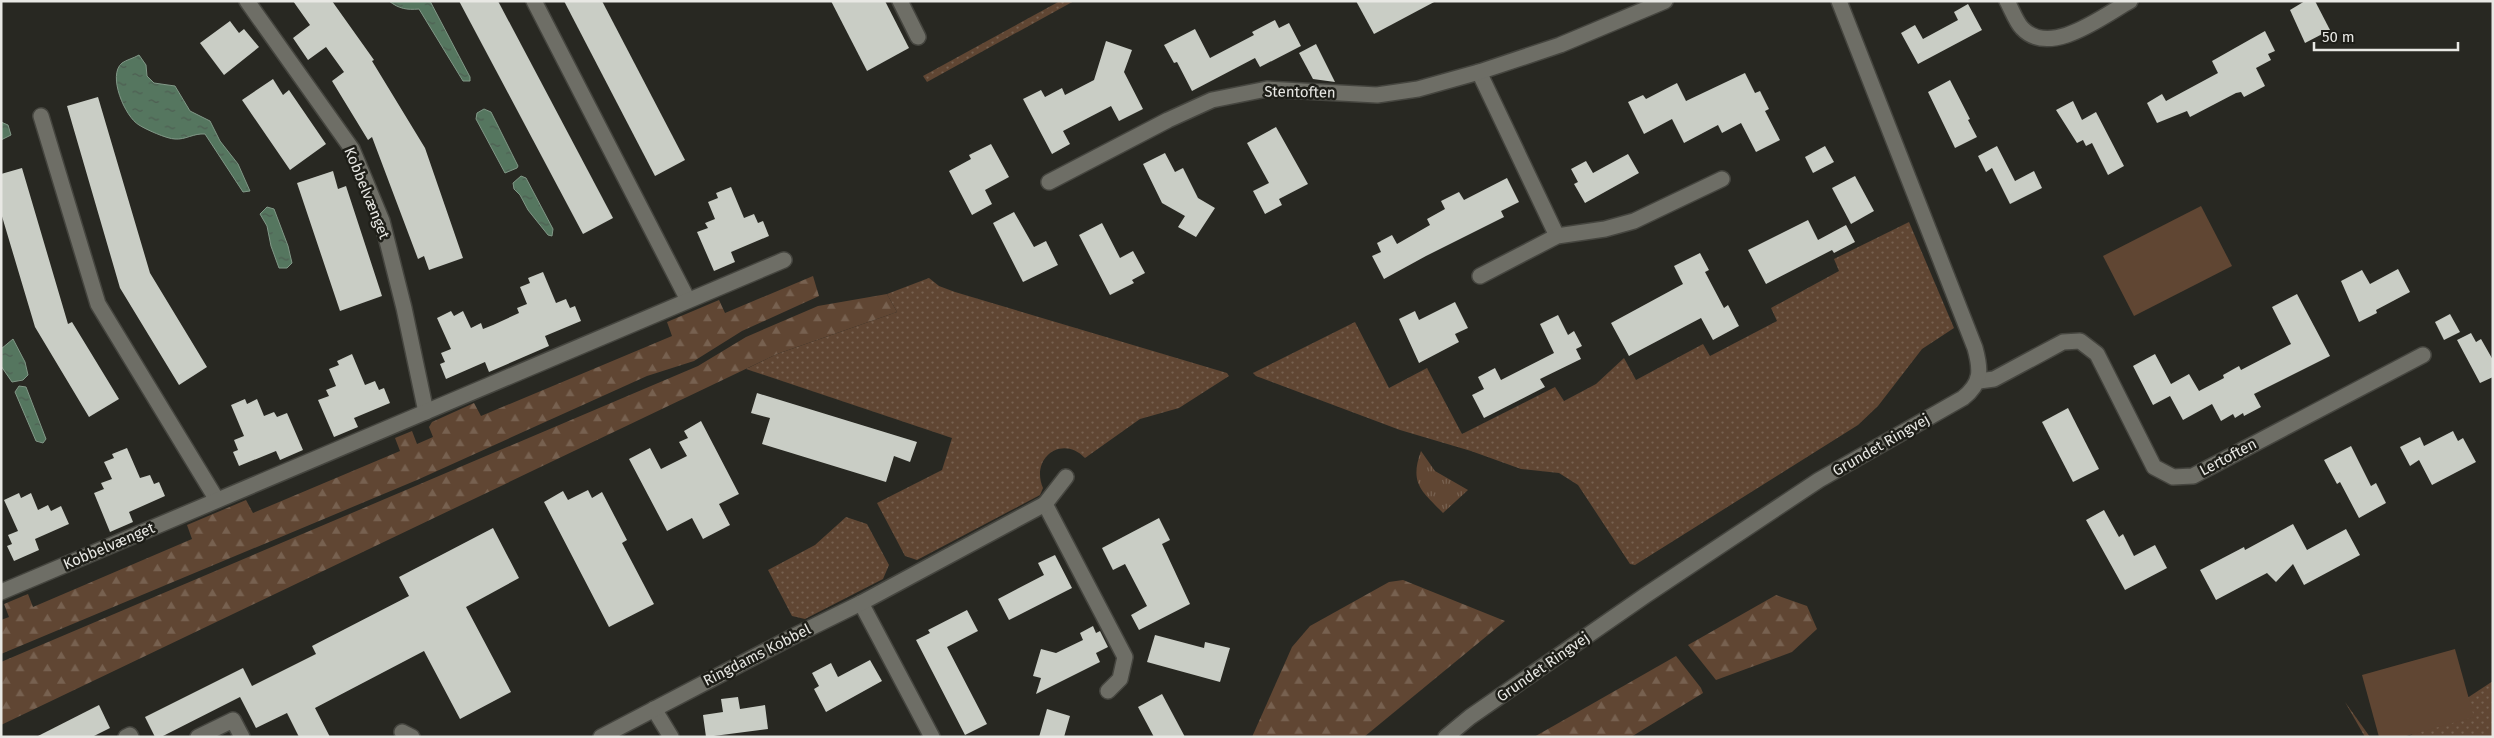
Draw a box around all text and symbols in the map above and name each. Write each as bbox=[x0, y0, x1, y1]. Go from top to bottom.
scale bar bbox=[2314, 20, 2458, 52]
text: 50 m bbox=[2322, 28, 2355, 46]
street label: Stentoften bbox=[1264, 82, 1336, 102]
street label: Kobbelvænget bbox=[340, 144, 394, 242]
street label: Grundet Ringvej bbox=[1829, 410, 1933, 480]
street label: Lertoften bbox=[2196, 434, 2260, 480]
street label: Kobbelvænget bbox=[61, 518, 158, 573]
street label: Ringdams Kobbel bbox=[700, 620, 814, 690]
street label: Grundet Ringvej bbox=[1493, 628, 1593, 706]

